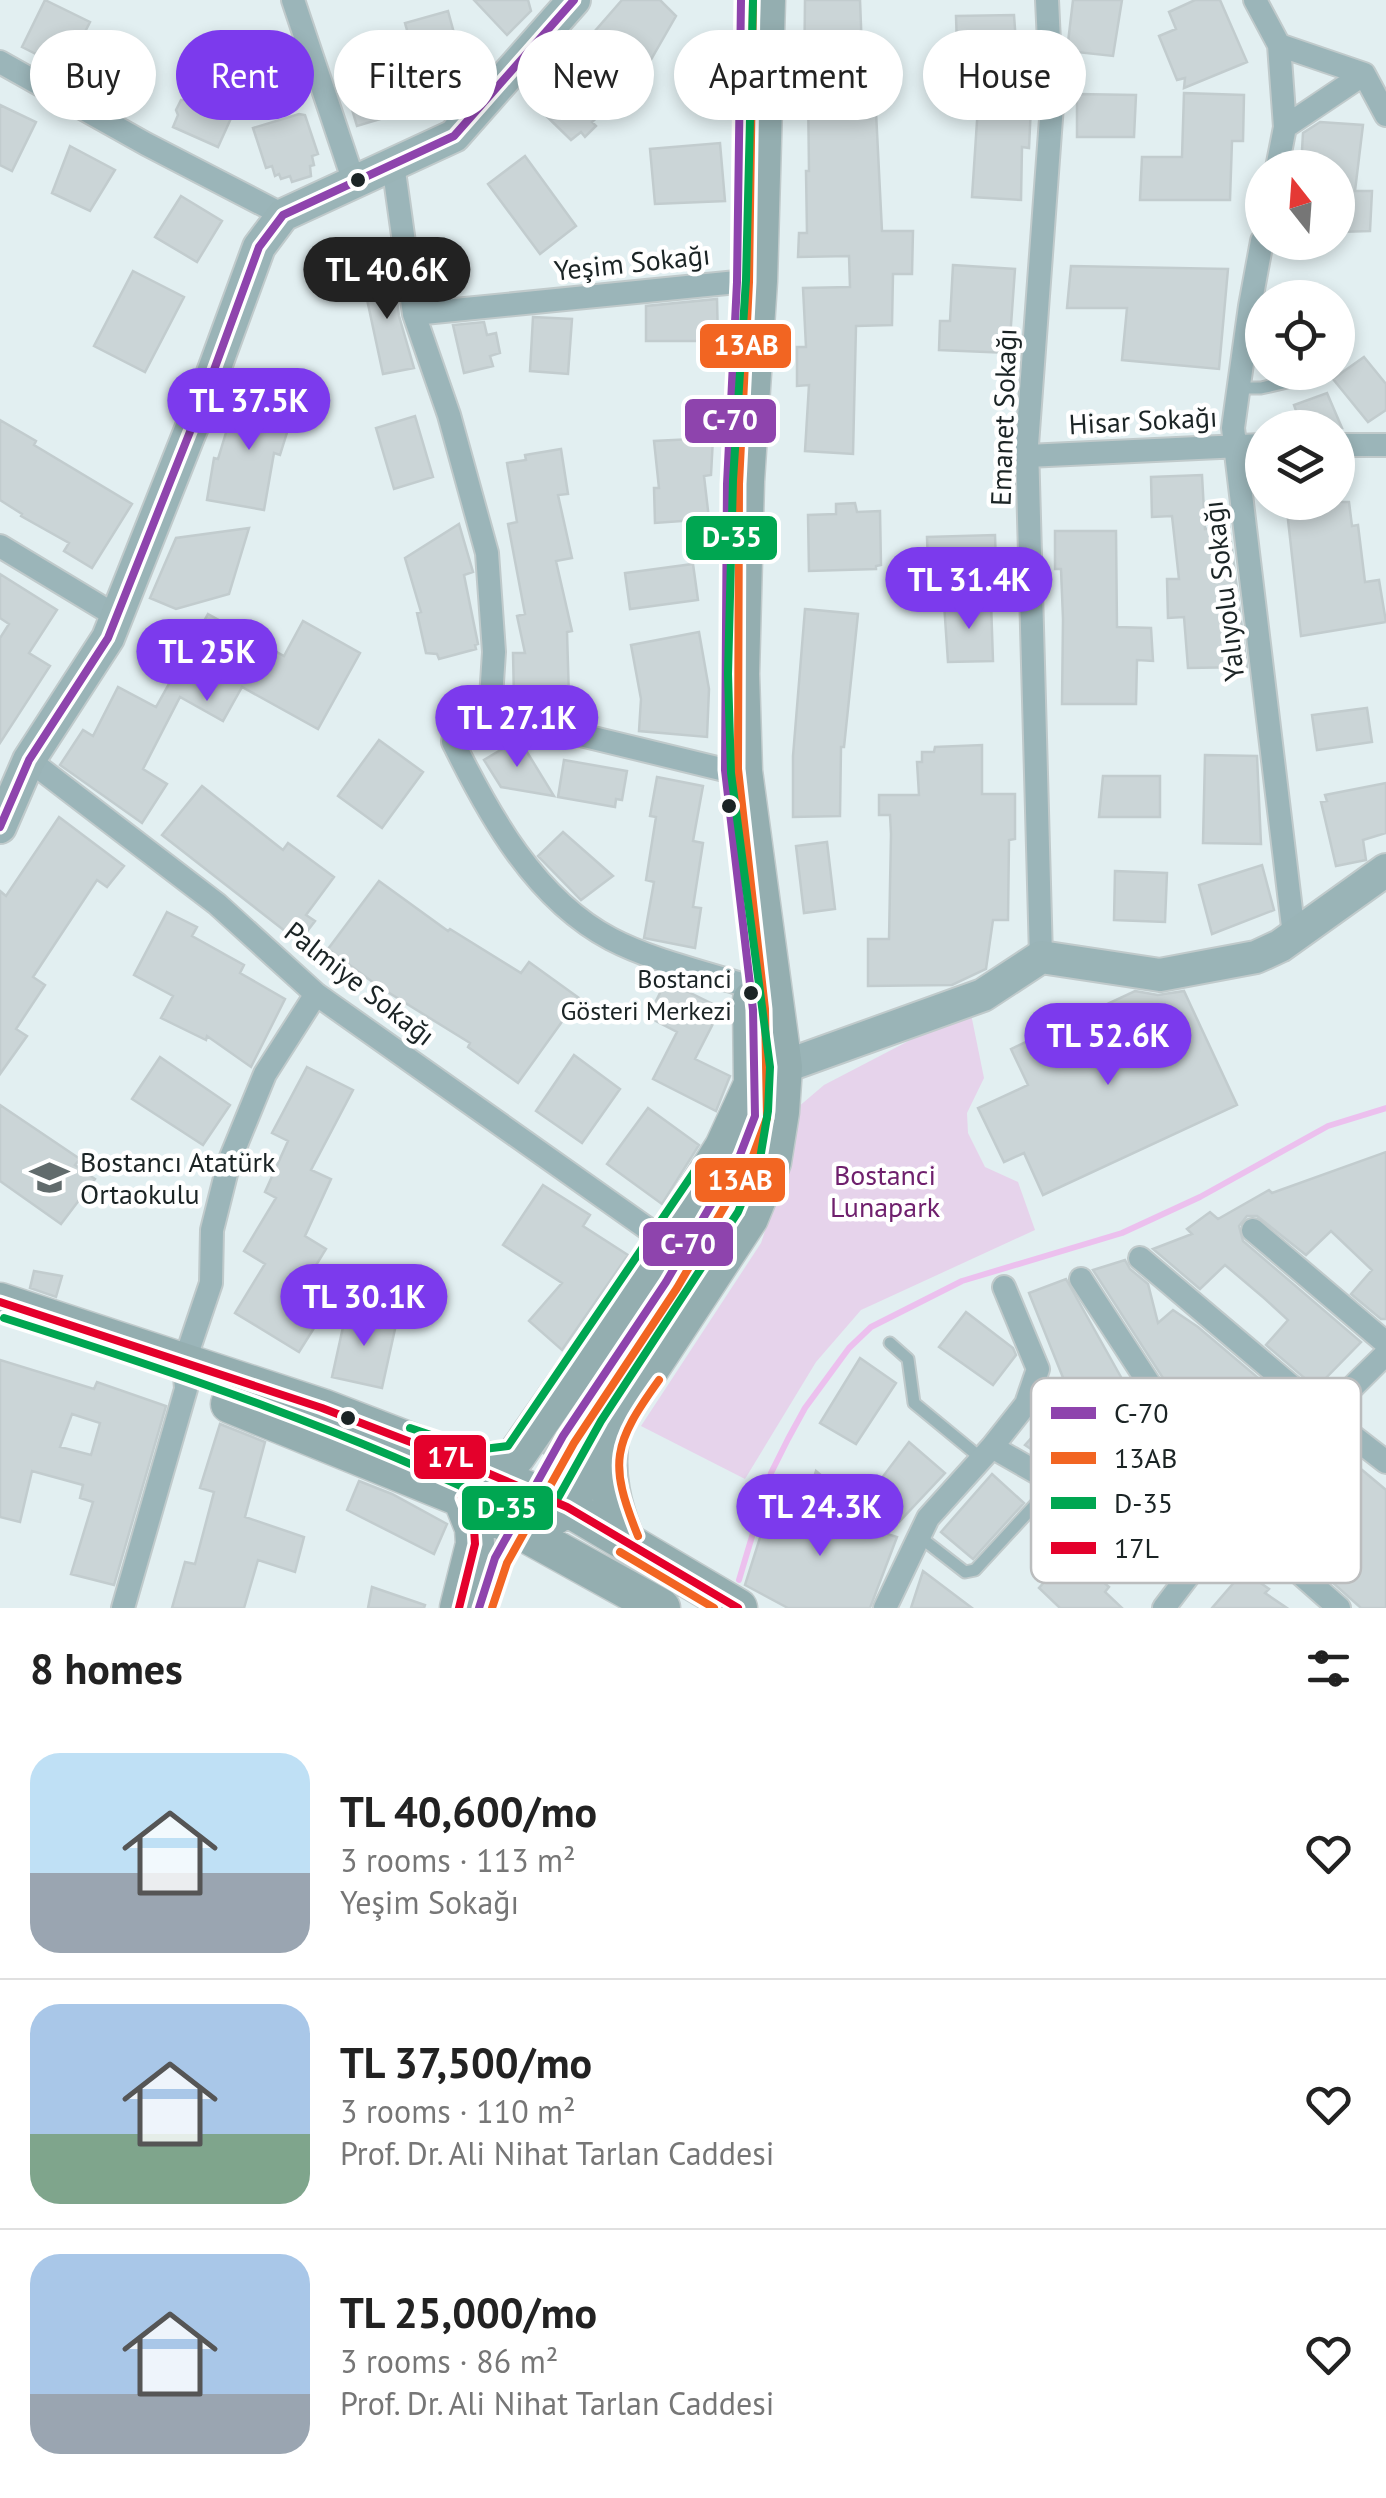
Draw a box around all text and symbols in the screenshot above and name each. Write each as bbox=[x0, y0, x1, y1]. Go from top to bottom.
chip: Buy bbox=[30, 30, 156, 120]
chip: Rent bbox=[176, 30, 314, 120]
chip: Filters bbox=[334, 30, 497, 120]
chip: New bbox=[517, 30, 654, 120]
chip: Apartment bbox=[674, 30, 903, 120]
chip: House bbox=[923, 30, 1086, 120]
north arrow bbox=[1245, 150, 1355, 260]
map controls bbox=[1245, 150, 1355, 520]
unlabelled marker bbox=[348, 170, 368, 190]
street label: Yeşim Sokağı bbox=[552, 235, 712, 289]
pin: TL 40.6K bbox=[284, 237, 490, 322]
text: TL 40.6K bbox=[325, 248, 449, 290]
button: locate bbox=[1245, 280, 1355, 390]
line badge: 13AB bbox=[698, 322, 793, 370]
text: 13AB bbox=[713, 326, 779, 363]
street label: Emanet Sokağı bbox=[981, 327, 1025, 507]
pin: TL 37.5K bbox=[146, 368, 352, 453]
text: TL 37.5K bbox=[189, 379, 309, 421]
line badge: C-70 bbox=[683, 397, 778, 445]
street label: Hisar Sokağı bbox=[1068, 398, 1218, 442]
text: C-70 bbox=[702, 401, 758, 438]
button: layers bbox=[1245, 410, 1355, 520]
street label: Yalıyolu Sokağı bbox=[1194, 499, 1252, 683]
line badge: D-35 bbox=[684, 514, 779, 562]
text: D-35 bbox=[702, 518, 762, 555]
pin: TL 31.4K bbox=[866, 547, 1072, 632]
text: TL 31.4K bbox=[907, 558, 1031, 600]
pin: TL 25K bbox=[126, 619, 288, 704]
text: TL 25K bbox=[158, 630, 256, 672]
pin: TL 27.1K bbox=[414, 685, 620, 770]
text: TL 27.1K bbox=[457, 696, 577, 738]
unlabelled marker bbox=[719, 796, 739, 816]
street label: Palmiye Sokağı bbox=[277, 913, 443, 1053]
place label: Bostanci Gösteri Merkezi bbox=[560, 962, 732, 1027]
marker: Bostanci Gösteri Merkezi bbox=[741, 983, 761, 1003]
pin: TL 52.6K bbox=[1005, 1003, 1211, 1088]
text: TL 52.6K bbox=[1046, 1014, 1170, 1056]
place label: Bostancı Atatürk Ortaokulu bbox=[80, 1143, 276, 1212]
school or university icon: Bostancı Atatürk Ortaokulu bbox=[29, 1156, 71, 1198]
line badge: 13AB bbox=[693, 1156, 787, 1204]
park label: Bostanci Lunapark bbox=[830, 1156, 941, 1225]
text: 13AB bbox=[707, 1161, 773, 1198]
line badge: C-70 bbox=[641, 1220, 735, 1268]
text: C-70 bbox=[660, 1225, 716, 1262]
pin: TL 30.1K bbox=[261, 1264, 467, 1349]
text: TL 30.1K bbox=[302, 1275, 426, 1317]
legend bbox=[1031, 1378, 1361, 1583]
text: C-70 bbox=[1114, 1394, 1168, 1431]
unlabelled marker bbox=[338, 1408, 358, 1428]
line badge: 17L bbox=[412, 1433, 488, 1481]
text: 17L bbox=[427, 1438, 474, 1475]
text: 13AB bbox=[1114, 1439, 1177, 1476]
pin: TL 24.3K bbox=[717, 1474, 923, 1559]
line badge: D-35 bbox=[460, 1484, 555, 1532]
text: D-35 bbox=[1114, 1484, 1173, 1521]
text: TL 24.3K bbox=[758, 1485, 882, 1527]
text: D-35 bbox=[477, 1489, 537, 1526]
text: 17L bbox=[1114, 1529, 1159, 1566]
text: 8 homes bbox=[30, 1641, 183, 1696]
icon: filters bbox=[1301, 1641, 1356, 1696]
text: TL 40,600/mo bbox=[340, 1784, 597, 1839]
icon: home bbox=[110, 1793, 230, 1913]
icon: heart bbox=[1301, 1826, 1356, 1881]
text: 3 rooms · 113 m² bbox=[340, 1839, 576, 1881]
text: Yeşim Sokağı bbox=[340, 1881, 519, 1923]
text: TL 37,500/mo bbox=[340, 2035, 592, 2090]
icon: home bbox=[110, 2044, 230, 2164]
icon: heart bbox=[1301, 2077, 1356, 2132]
text: 3 rooms · 110 m² bbox=[340, 2090, 576, 2132]
text: Prof. Dr. Ali Nihat Tarlan Caddesi bbox=[340, 2132, 774, 2174]
text: TL 25,000/mo bbox=[340, 2285, 597, 2340]
icon: home bbox=[110, 2294, 230, 2414]
icon: heart bbox=[1301, 2327, 1356, 2382]
text: 3 rooms · 86 m² bbox=[340, 2340, 558, 2382]
text: Prof. Dr. Ali Nihat Tarlan Caddesi bbox=[340, 2382, 774, 2424]

